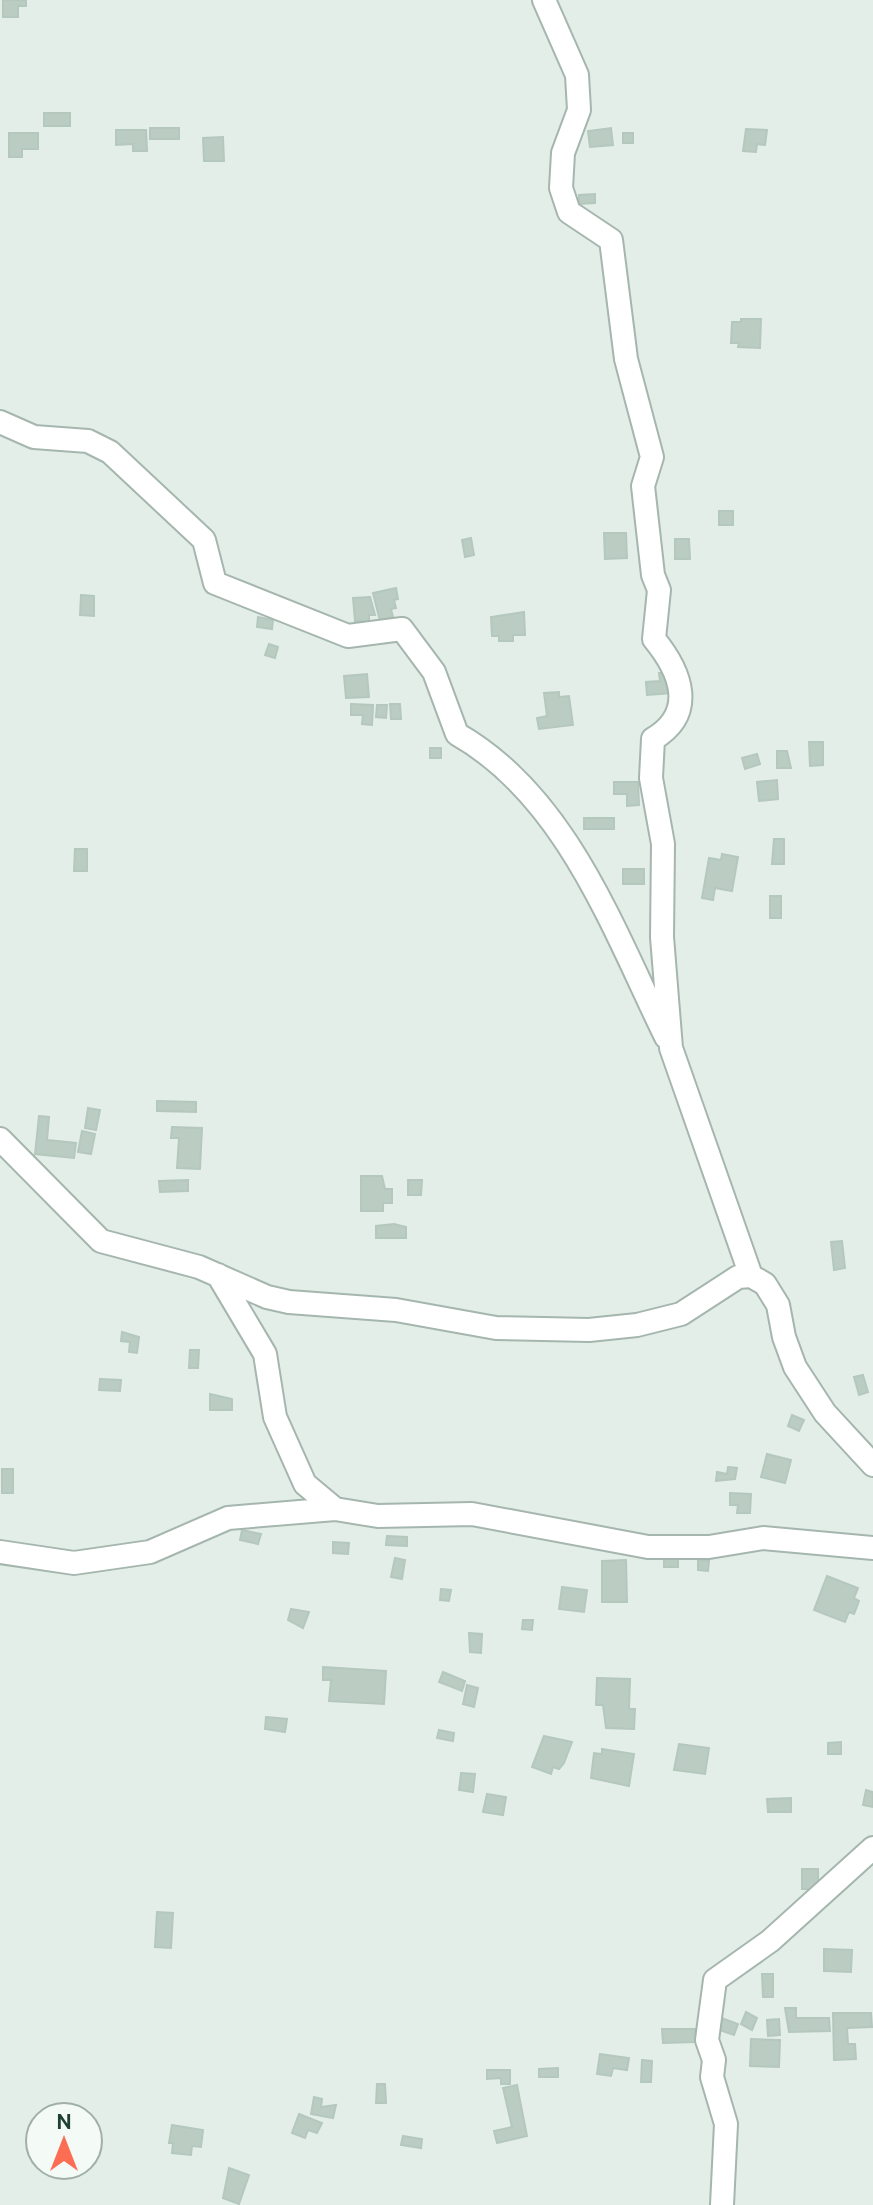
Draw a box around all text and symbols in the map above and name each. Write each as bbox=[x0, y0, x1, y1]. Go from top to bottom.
north arrow bbox=[24, 2101, 104, 2181]
text: N bbox=[56, 2108, 72, 2135]

